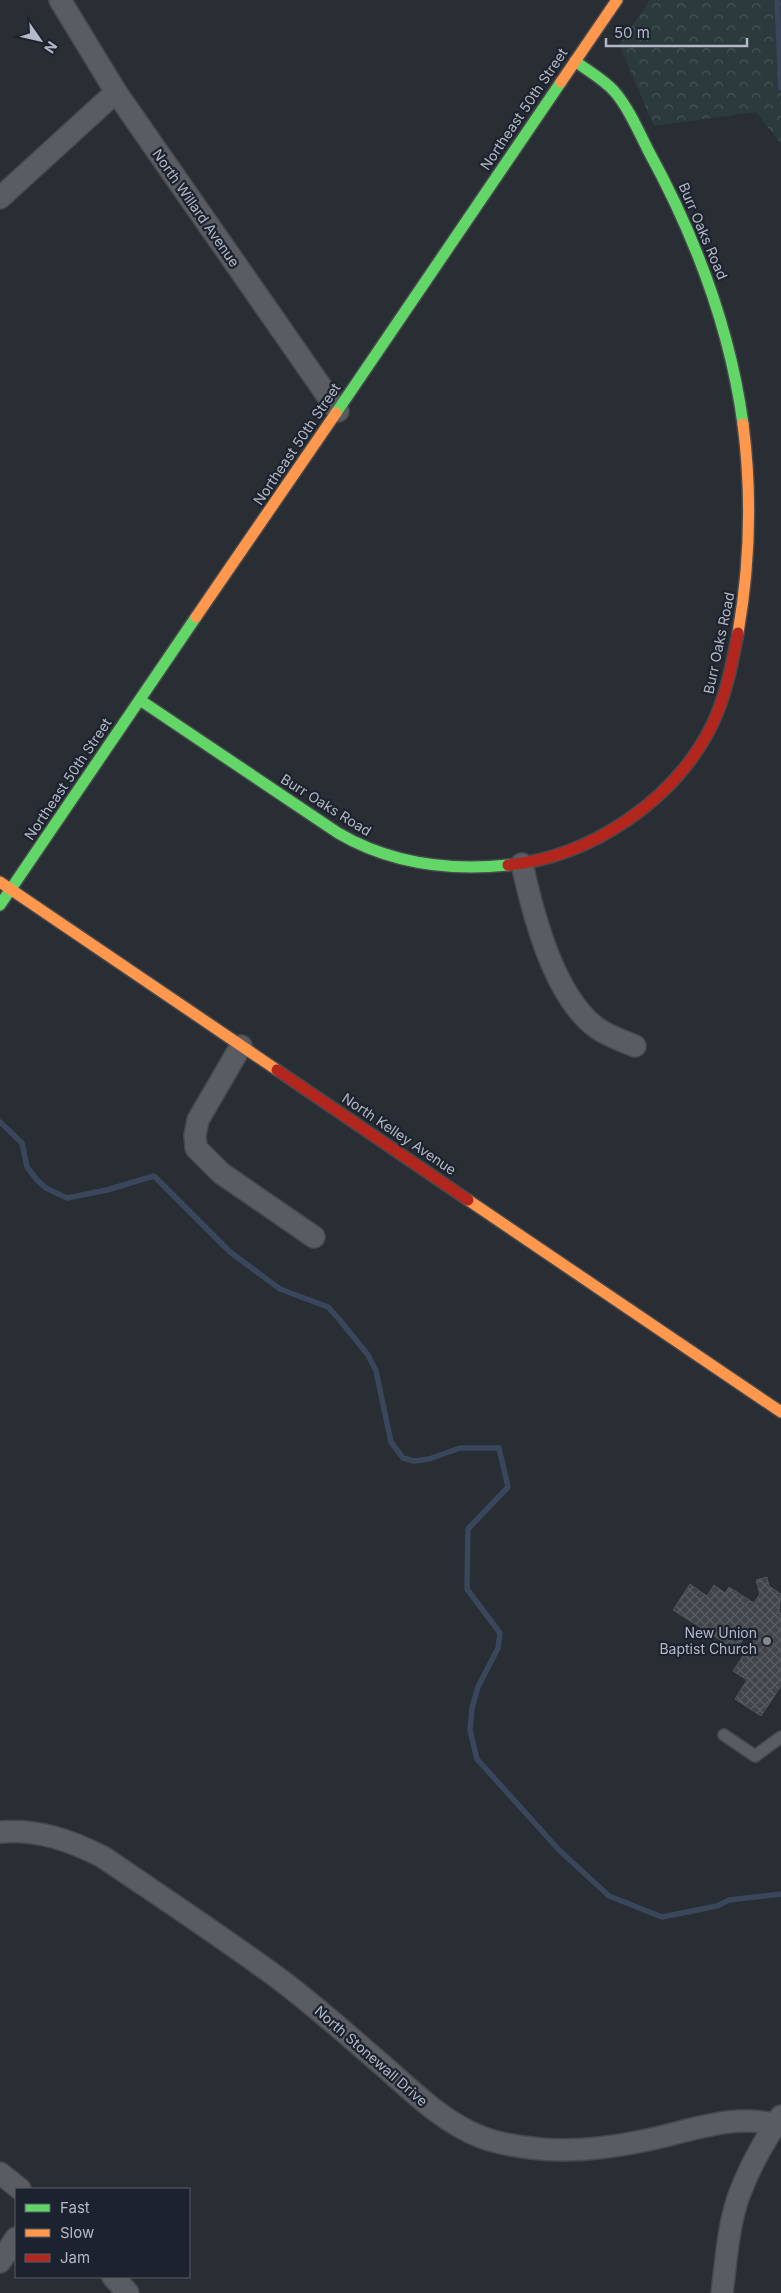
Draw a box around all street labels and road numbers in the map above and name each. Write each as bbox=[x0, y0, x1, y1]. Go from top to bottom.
street label: Northeast 50th Street bbox=[476, 44, 571, 173]
street label: North Willard Avenue bbox=[149, 146, 243, 270]
street label: Burr Oaks Road bbox=[675, 180, 732, 282]
street label: Northeast 50th Street bbox=[249, 379, 344, 508]
street label: Burr Oaks Road bbox=[699, 591, 738, 695]
street label: Northeast 50th Street bbox=[20, 714, 115, 843]
street label: Burr Oaks Road bbox=[278, 770, 375, 839]
street label: North Kelley Avenue bbox=[339, 1089, 460, 1178]
street label: North Stonewall Drive bbox=[311, 2002, 431, 2109]

